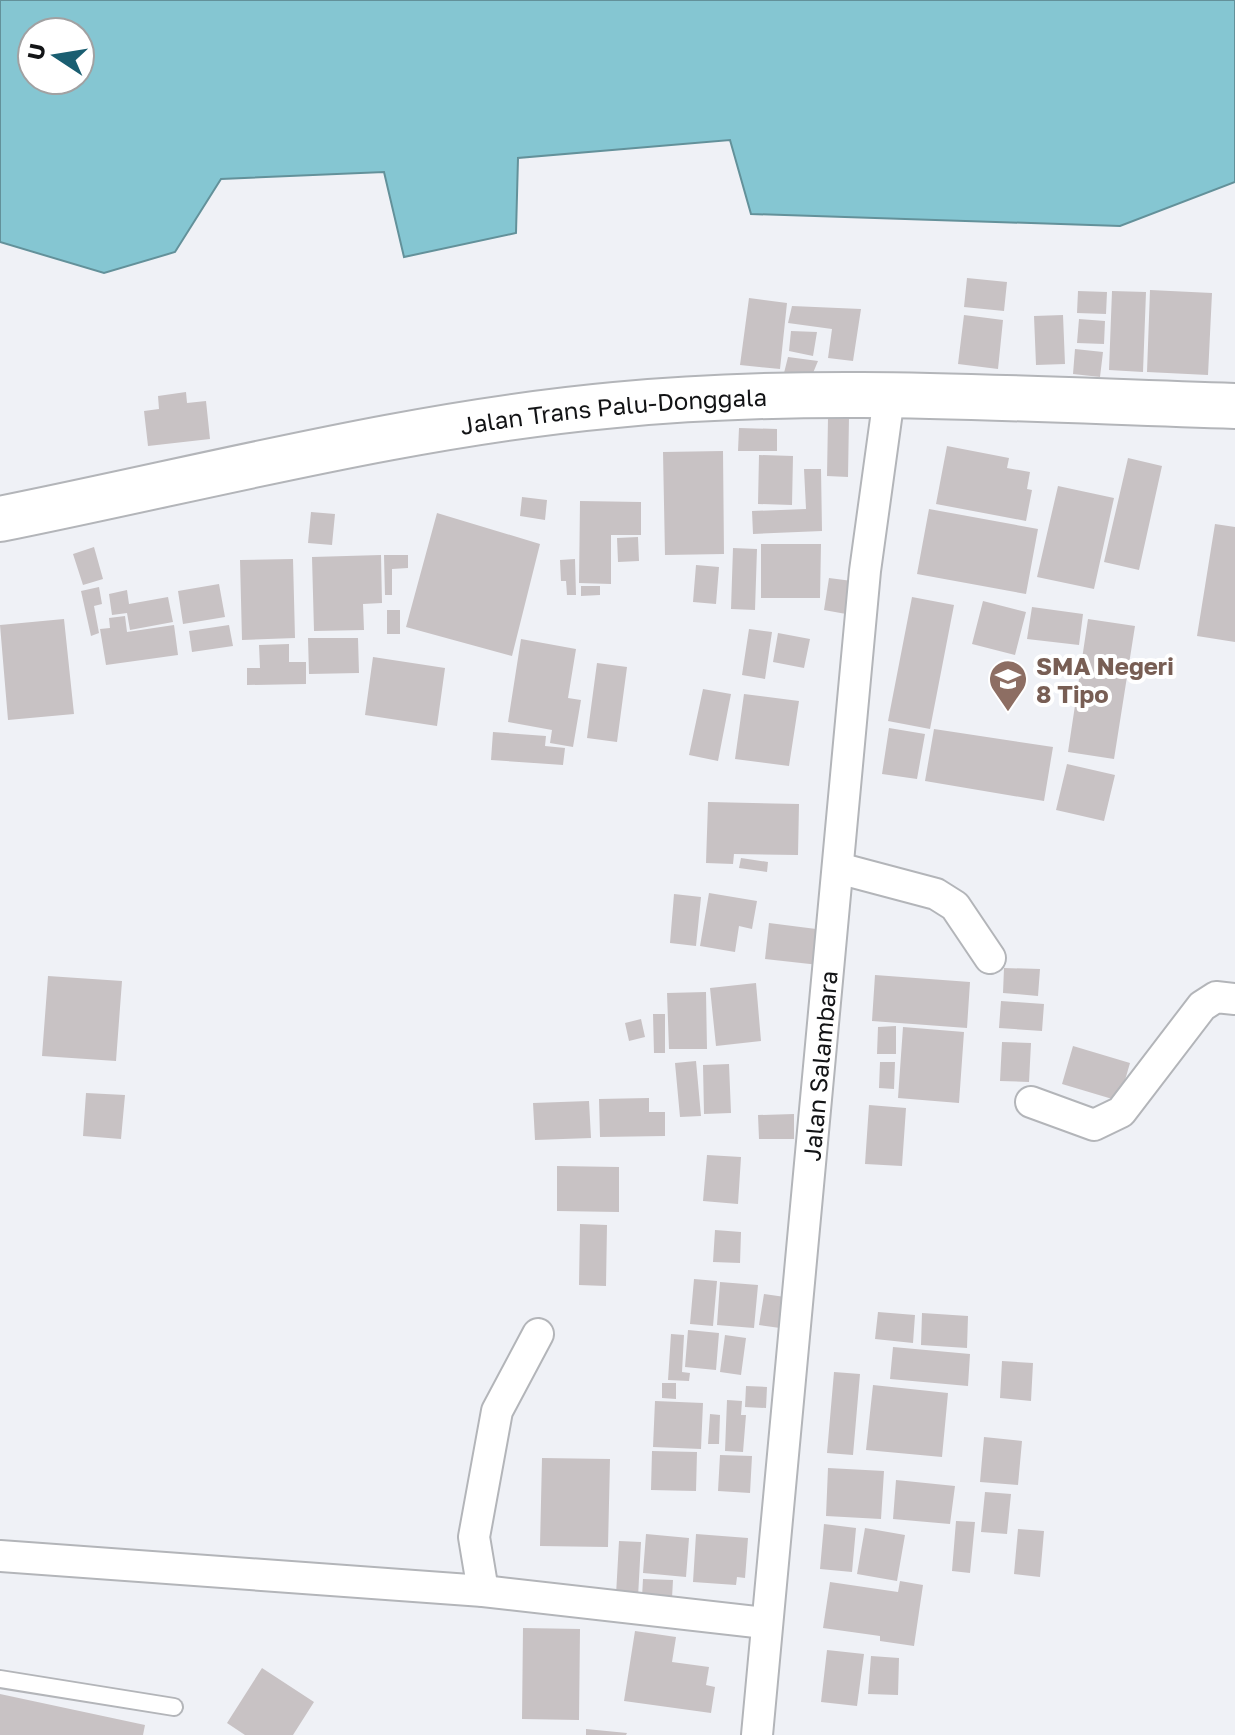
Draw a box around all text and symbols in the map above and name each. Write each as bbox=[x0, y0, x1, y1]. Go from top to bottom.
north arrow bbox=[16, 16, 96, 96]
text: U bbox=[21, 41, 51, 62]
street label: Jalan Trans Palu-Donggala bbox=[458, 381, 768, 439]
place label: SMA Negeri 8 Tipo bbox=[1036, 651, 1174, 708]
school or university icon: SMA Negeri 8 Tipo bbox=[987, 658, 1029, 713]
street label: Jalan Salambara bbox=[796, 969, 842, 1162]

